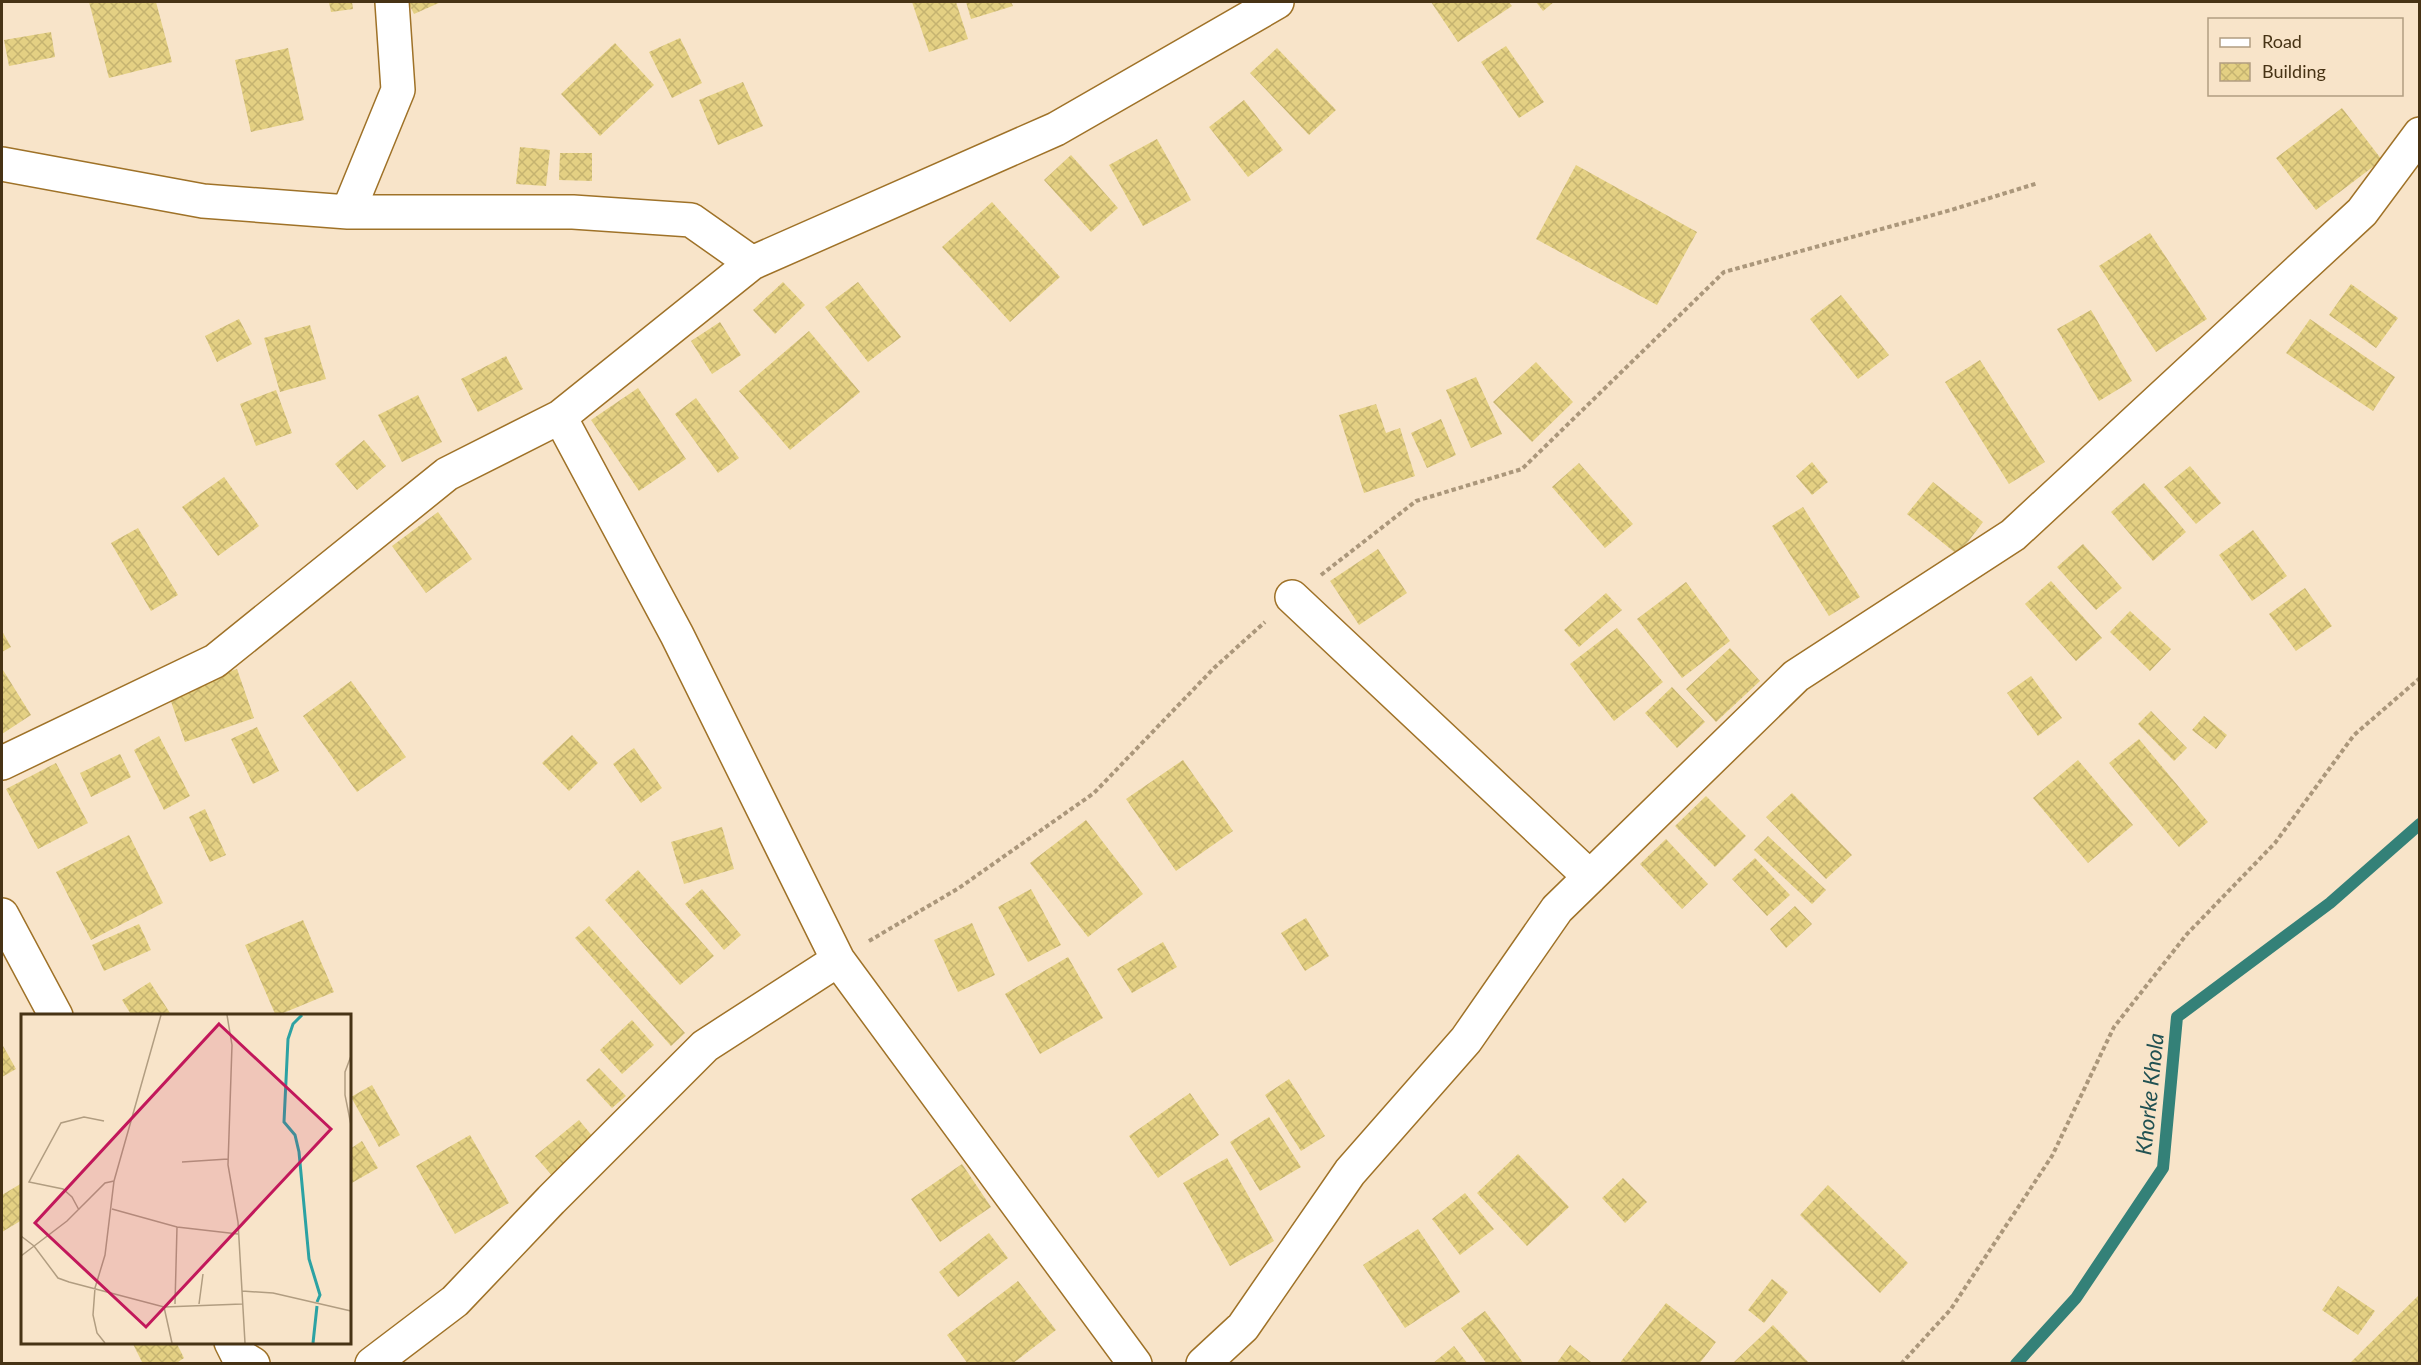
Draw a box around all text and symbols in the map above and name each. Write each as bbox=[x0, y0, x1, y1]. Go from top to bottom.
legend bbox=[2208, 18, 2403, 96]
text: Road bbox=[2262, 30, 2302, 52]
text: Building bbox=[2262, 60, 2326, 82]
inset map bbox=[21, 1014, 351, 1344]
water label: Khorke Khola bbox=[2129, 1032, 2169, 1156]

